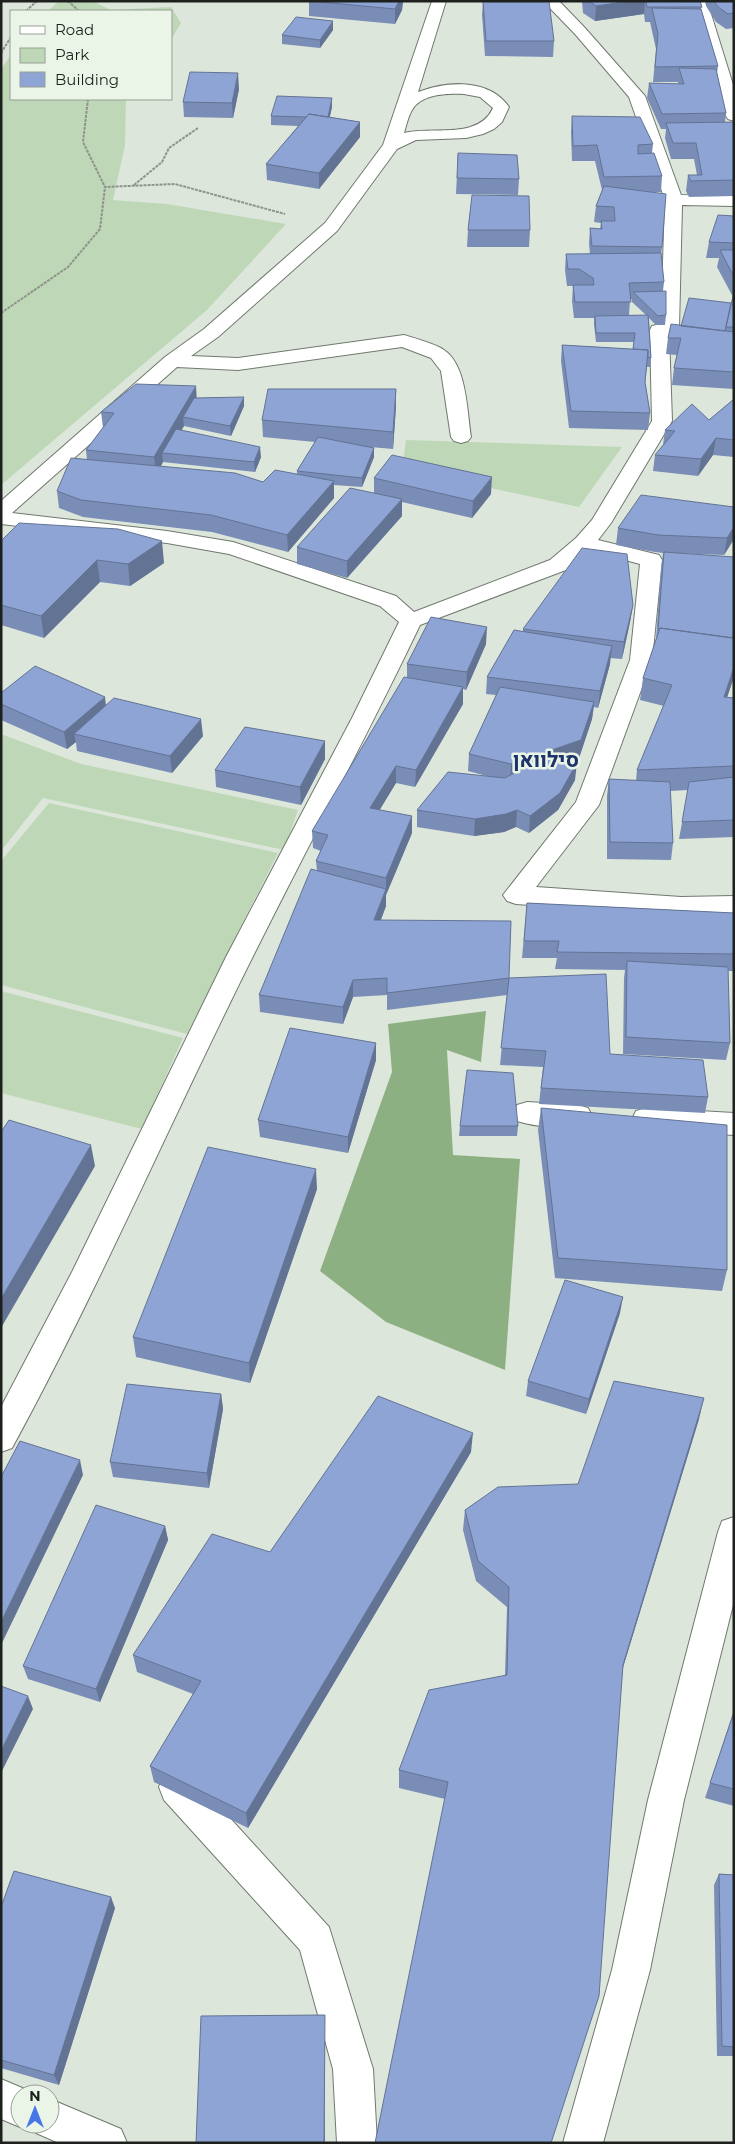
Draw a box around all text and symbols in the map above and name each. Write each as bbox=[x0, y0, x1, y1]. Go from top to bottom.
legend bbox=[10, 10, 172, 100]
text: Road bbox=[55, 20, 94, 39]
text: Park bbox=[55, 45, 89, 64]
text: Building bbox=[55, 70, 119, 89]
district label: סילוואן bbox=[513, 747, 579, 772]
north arrow bbox=[10, 2084, 60, 2134]
text: N bbox=[29, 2087, 41, 2105]

